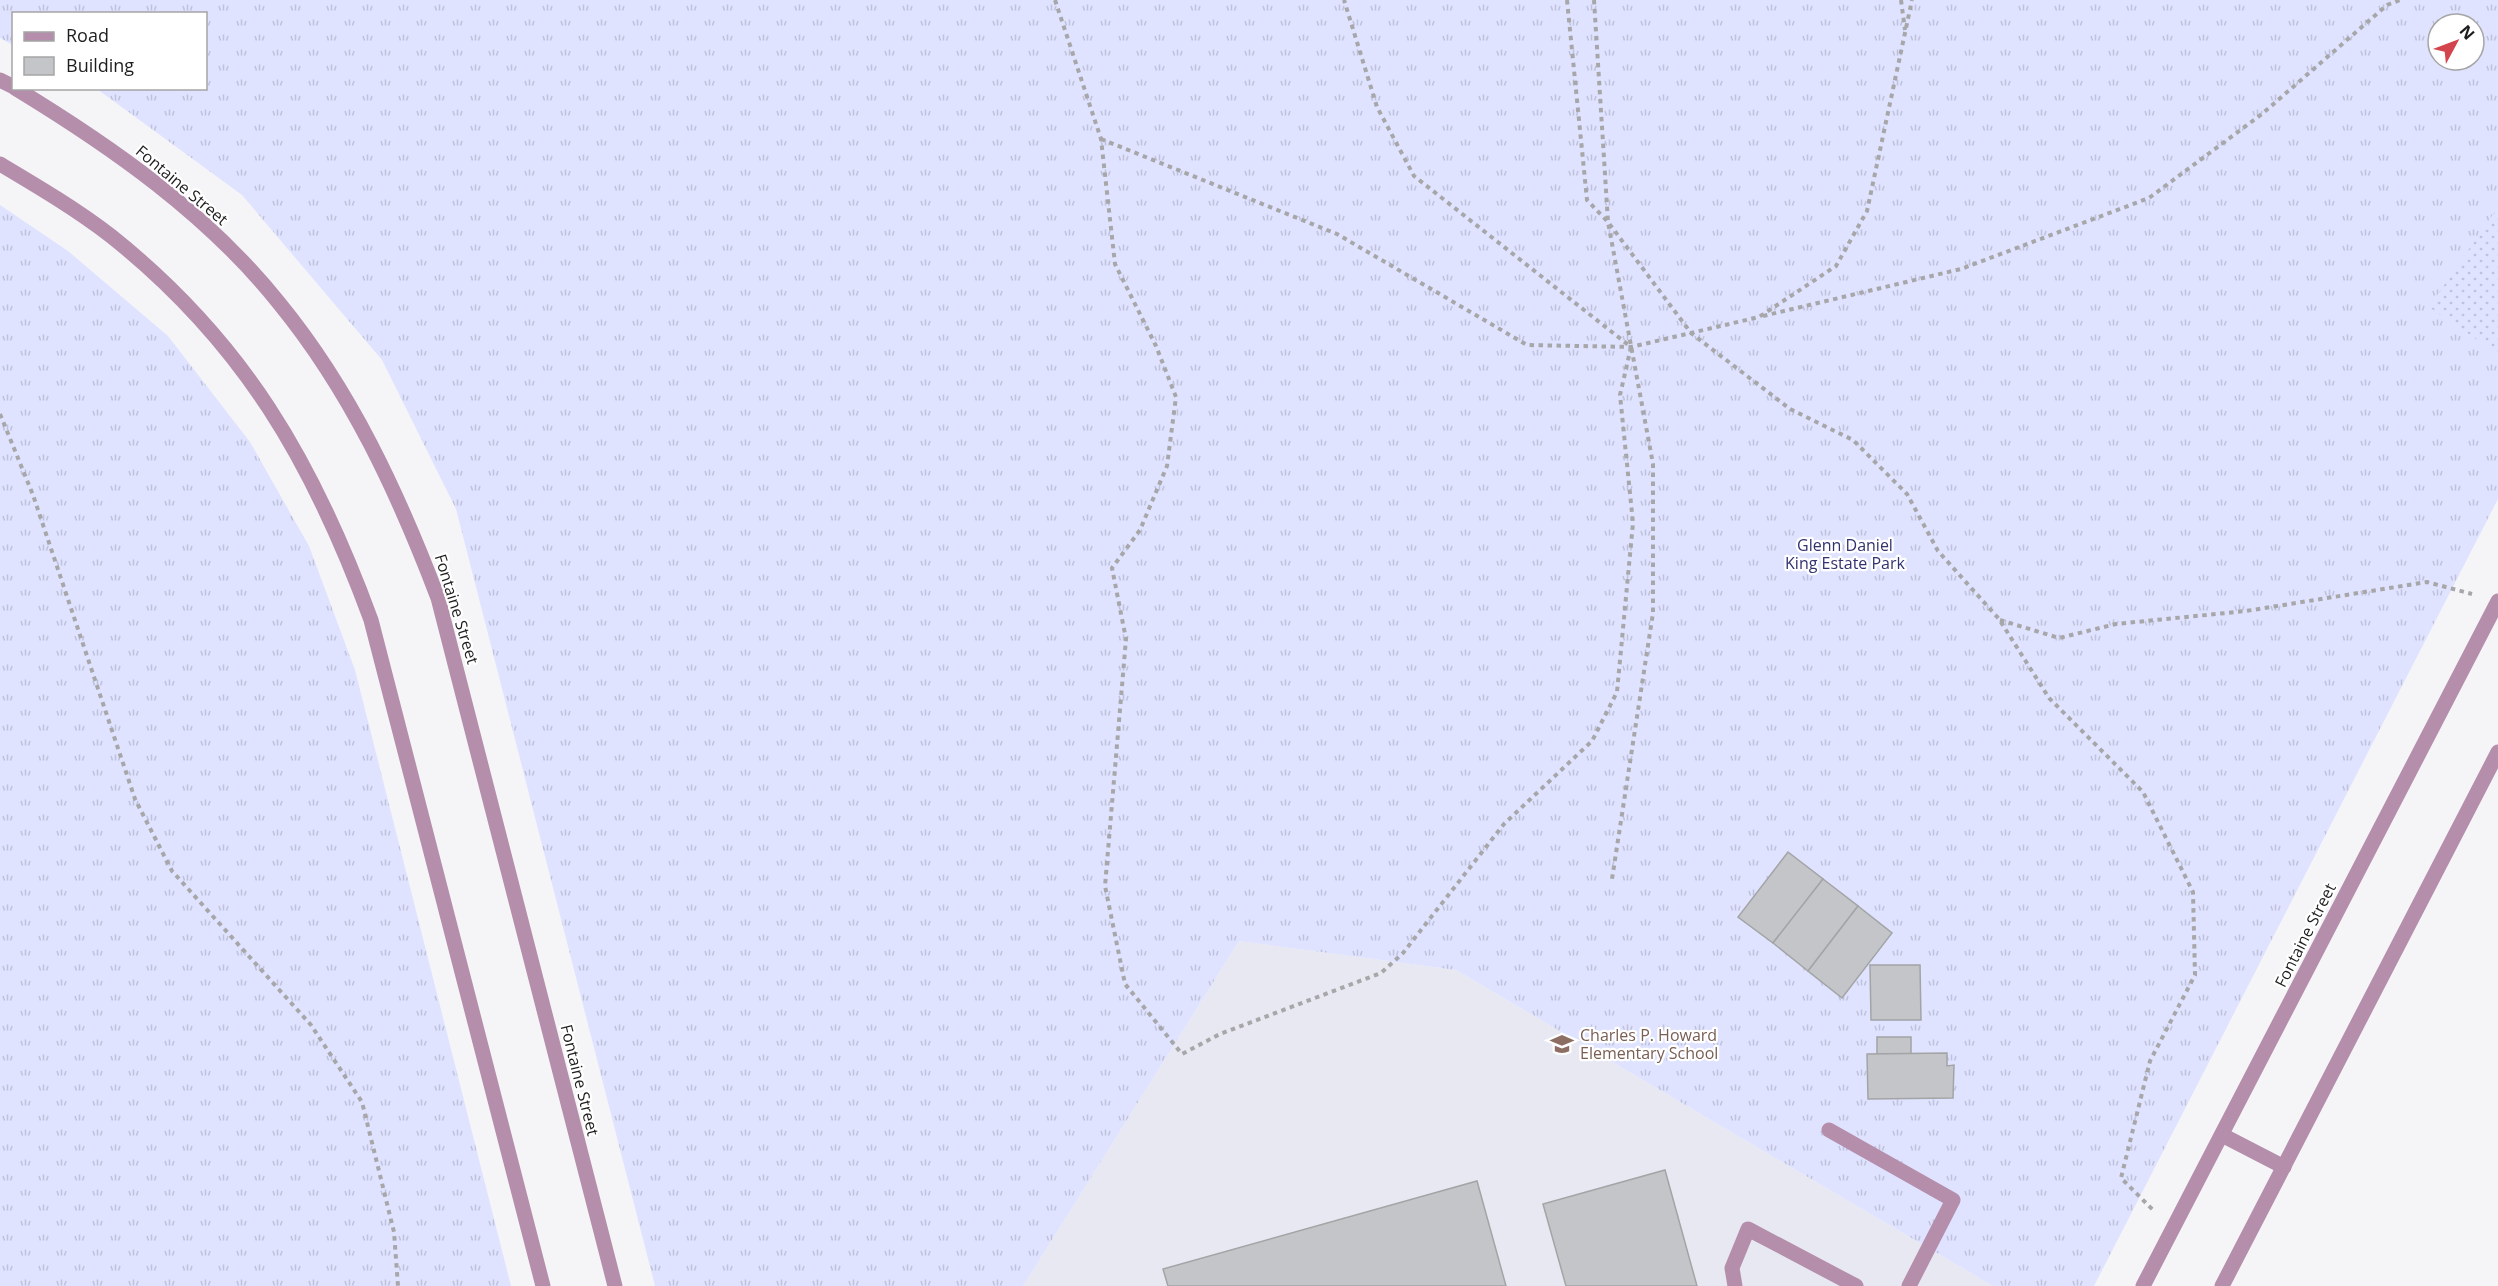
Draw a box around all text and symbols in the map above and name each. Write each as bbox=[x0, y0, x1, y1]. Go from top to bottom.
legend bbox=[12, 12, 207, 90]
north arrow bbox=[2426, 12, 2486, 72]
text: N bbox=[2455, 20, 2480, 44]
text: Road bbox=[66, 23, 109, 47]
text: Building bbox=[66, 53, 134, 77]
street label: Fontaine Street bbox=[131, 140, 233, 230]
park label: Glenn Daniel King Estate Park bbox=[1785, 534, 1906, 574]
street label: Fontaine Street bbox=[430, 551, 484, 667]
street label: Fontaine Street bbox=[2269, 879, 2341, 991]
street label: Fontaine Street bbox=[556, 1022, 605, 1138]
place label: Charles P. Howard Elementary School bbox=[1580, 1024, 1718, 1064]
school or university icon: Charles P. Howard Elementary School bbox=[1549, 1031, 1575, 1057]

